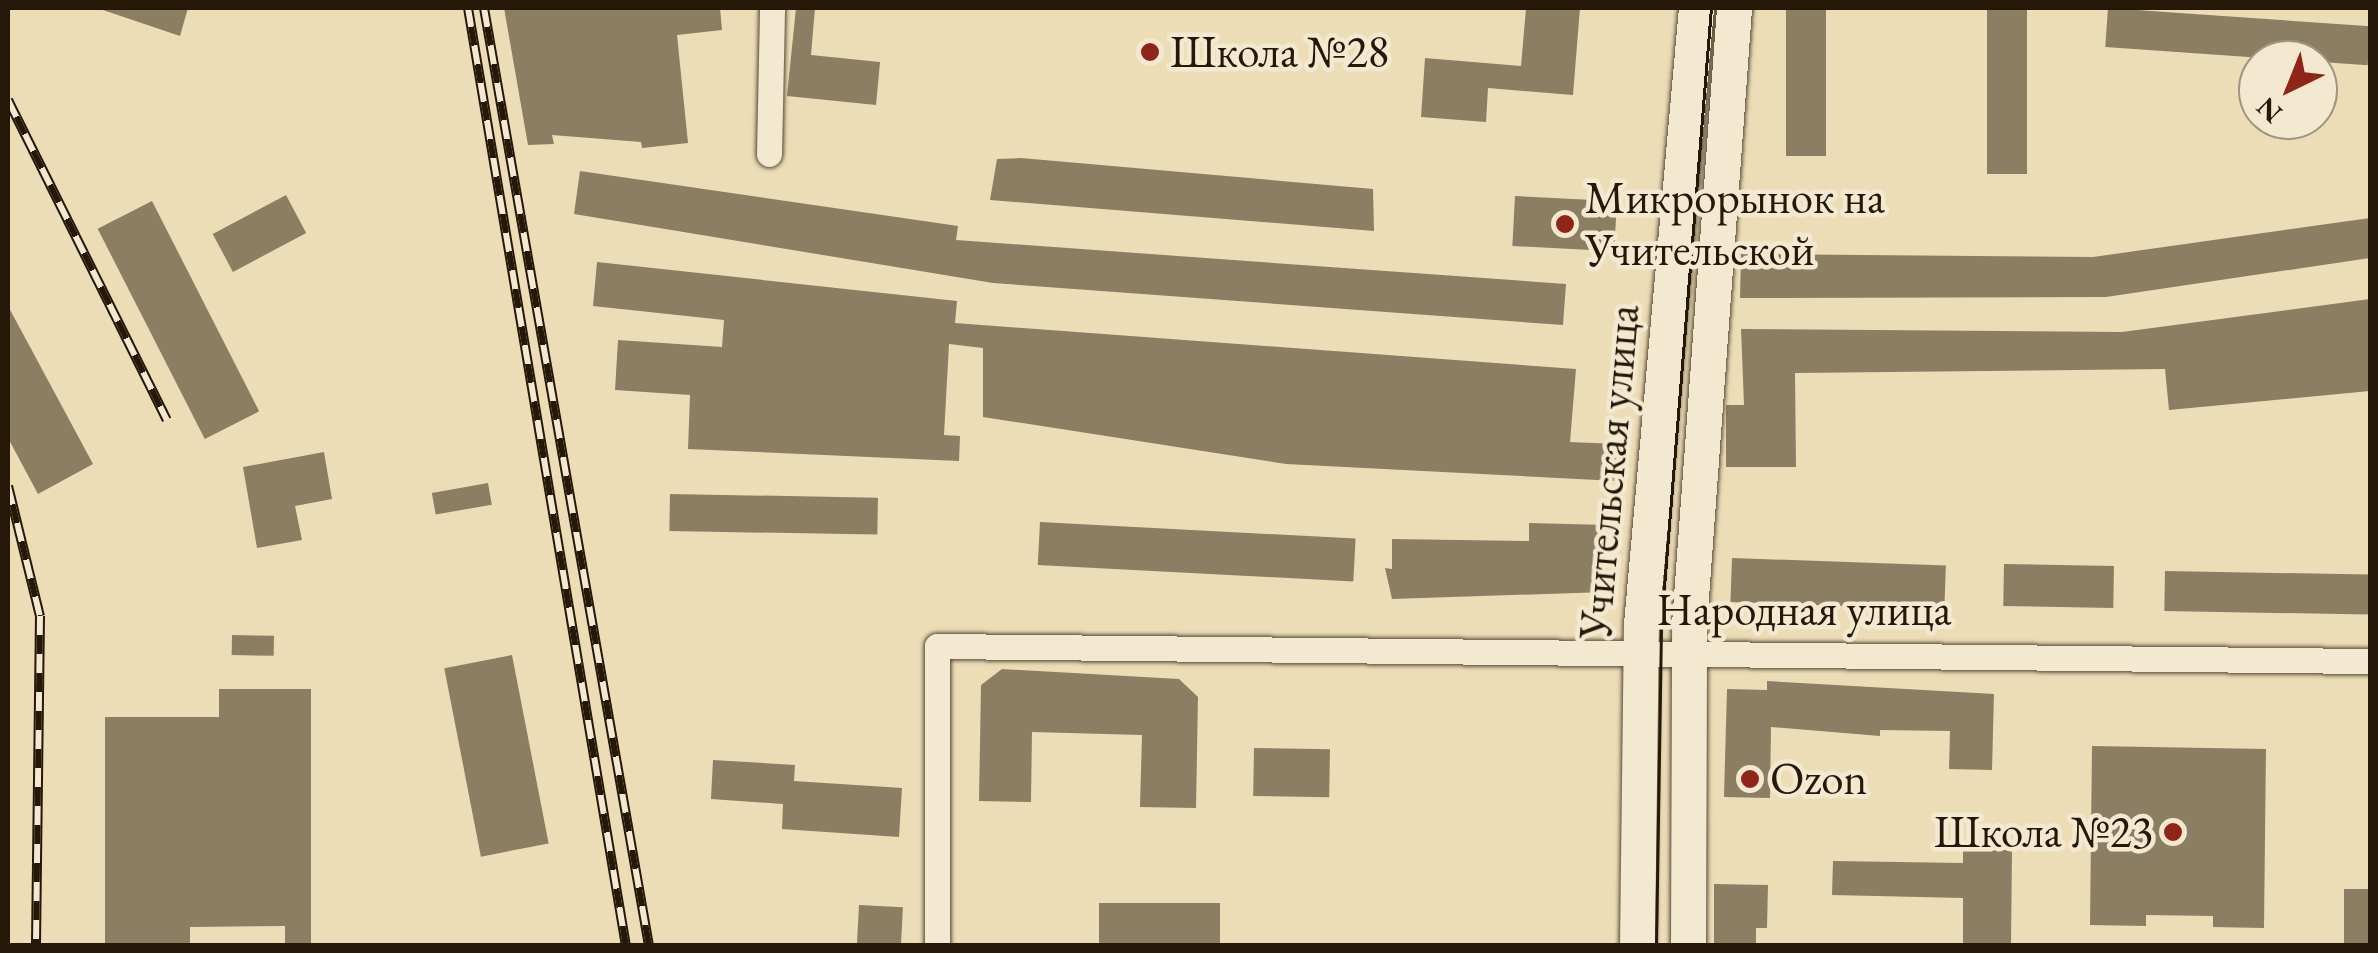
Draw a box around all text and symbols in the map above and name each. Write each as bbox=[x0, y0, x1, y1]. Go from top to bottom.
place label: Школа №28 bbox=[1170, 25, 1389, 79]
north arrow bbox=[2238, 40, 2338, 140]
marker: Школа №28 bbox=[1139, 41, 1161, 63]
text: N bbox=[2248, 90, 2289, 131]
place label: Микрорынок на Учительской bbox=[1585, 171, 1885, 277]
marker: Микрорынок на Учительской bbox=[1554, 213, 1576, 235]
street label: Учительская улица bbox=[1567, 302, 1651, 642]
street label: Народная улица bbox=[1657, 583, 1951, 637]
place label: Ozon bbox=[1770, 752, 1867, 806]
marker: Ozon bbox=[1739, 768, 1761, 790]
place label: Школа №23 bbox=[1934, 805, 2153, 859]
marker: Школа №23 bbox=[2162, 821, 2184, 843]

